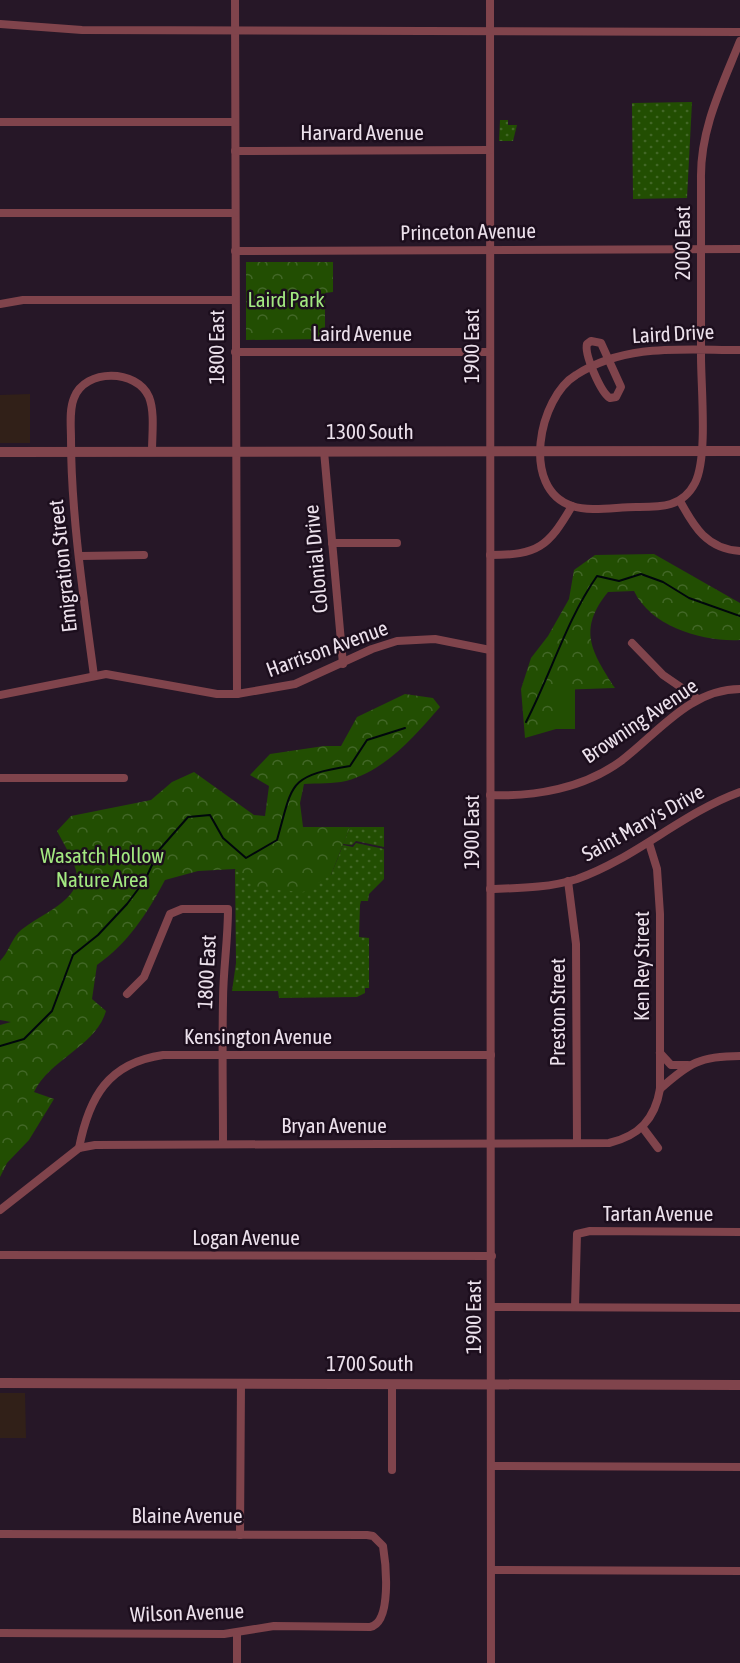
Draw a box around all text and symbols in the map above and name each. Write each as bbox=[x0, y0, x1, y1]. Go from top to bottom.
street label: Harvard Avenue bbox=[300, 120, 424, 144]
street label: 2000 East bbox=[670, 206, 694, 280]
street label: Princeton Avenue bbox=[400, 218, 536, 244]
park label: Laird Park bbox=[248, 287, 324, 311]
street label: 1900 East bbox=[459, 309, 483, 383]
street label: 1800 East bbox=[204, 310, 228, 384]
street label: Laird Drive bbox=[631, 319, 715, 347]
street label: Laird Avenue bbox=[312, 321, 412, 345]
street label: 1300 South bbox=[326, 419, 414, 443]
street label: Emigration Street bbox=[43, 499, 81, 634]
street label: Colonial Drive bbox=[298, 504, 332, 614]
street label: Harrison Avenue bbox=[263, 615, 391, 681]
street label: Browning Avenue bbox=[577, 673, 702, 767]
street label: Saint Mary's Drive bbox=[577, 779, 708, 866]
street label: 1900 East bbox=[459, 795, 483, 869]
park label: Wasatch Hollow Nature Area bbox=[40, 843, 164, 891]
street label: Ken Rey Street bbox=[629, 911, 653, 1021]
street label: 1800 East bbox=[192, 934, 220, 1010]
street label: Preston Street bbox=[545, 958, 569, 1066]
street label: Kensington Avenue bbox=[184, 1024, 332, 1048]
street label: Bryan Avenue bbox=[281, 1113, 387, 1137]
street label: Tartan Avenue bbox=[603, 1201, 713, 1225]
street label: Logan Avenue bbox=[192, 1225, 300, 1249]
street label: 1900 East bbox=[461, 1280, 485, 1354]
street label: 1700 South bbox=[326, 1351, 414, 1375]
street label: Blaine Avenue bbox=[132, 1503, 242, 1527]
street label: Wilson Avenue bbox=[130, 1598, 244, 1626]

